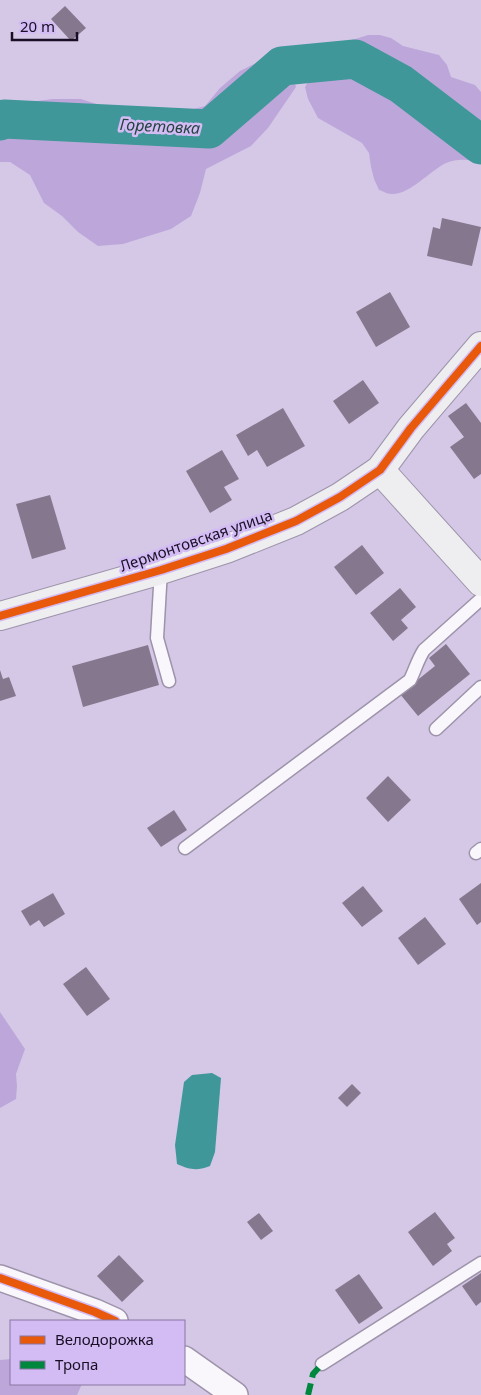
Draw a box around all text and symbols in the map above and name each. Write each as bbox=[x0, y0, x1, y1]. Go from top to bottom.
scale bar bbox=[12, 10, 78, 42]
text: 20 m bbox=[20, 16, 55, 36]
water label: Горетовка bbox=[119, 113, 201, 139]
street label: Лермонтовская улица bbox=[117, 505, 275, 576]
legend bbox=[10, 1320, 185, 1385]
text: Велодорожка bbox=[55, 1329, 154, 1349]
text: Тропа bbox=[55, 1354, 98, 1374]

